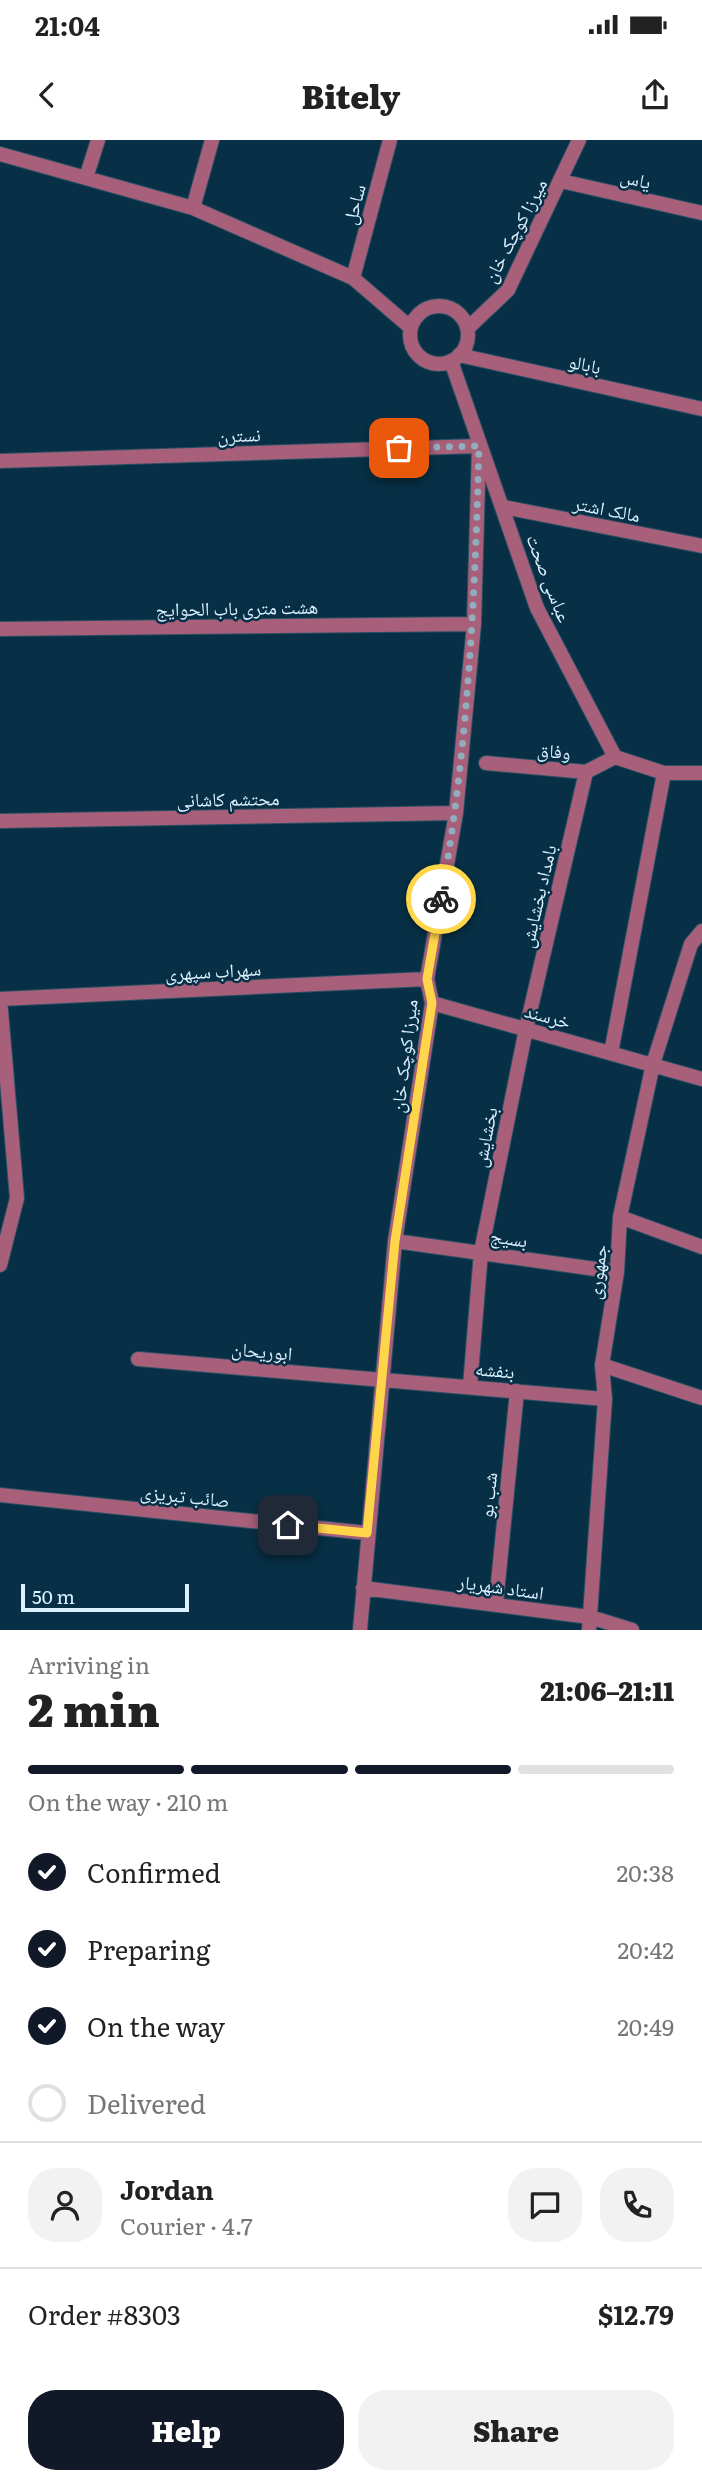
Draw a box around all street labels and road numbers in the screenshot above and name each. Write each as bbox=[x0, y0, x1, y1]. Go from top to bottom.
street label: یاس bbox=[618, 161, 654, 195]
street label: میرزا کوچک خان bbox=[475, 173, 553, 287]
street label: ساحل bbox=[334, 181, 372, 227]
street label: بابالو bbox=[566, 346, 604, 380]
street label: نسترن bbox=[217, 419, 261, 449]
street label: مالک اشتر bbox=[570, 488, 643, 528]
street label: عباسی صحت bbox=[520, 530, 580, 627]
street label: هشت متری باب الحوایج bbox=[155, 592, 319, 622]
street label: وفاق bbox=[536, 735, 572, 765]
street label: محتشم کاشانی bbox=[176, 783, 280, 813]
street label: بامداد بخشایش bbox=[512, 842, 562, 950]
street label: سهراب سپهری bbox=[164, 953, 262, 987]
street label: خرسند bbox=[522, 995, 574, 1035]
street label: میرزا کوچک خان bbox=[382, 998, 424, 1114]
street label: بخشایش bbox=[464, 1104, 504, 1170]
street label: بسیج bbox=[489, 1221, 529, 1253]
street label: جمهوری bbox=[579, 1243, 613, 1301]
street label: ابوریحان bbox=[230, 1333, 294, 1367]
street label: بنفشه bbox=[474, 1353, 516, 1385]
street label: شب بو bbox=[471, 1471, 503, 1519]
street label: صائب تبریزی bbox=[139, 1476, 231, 1514]
street label: استاد شهریار bbox=[455, 1566, 546, 1606]

